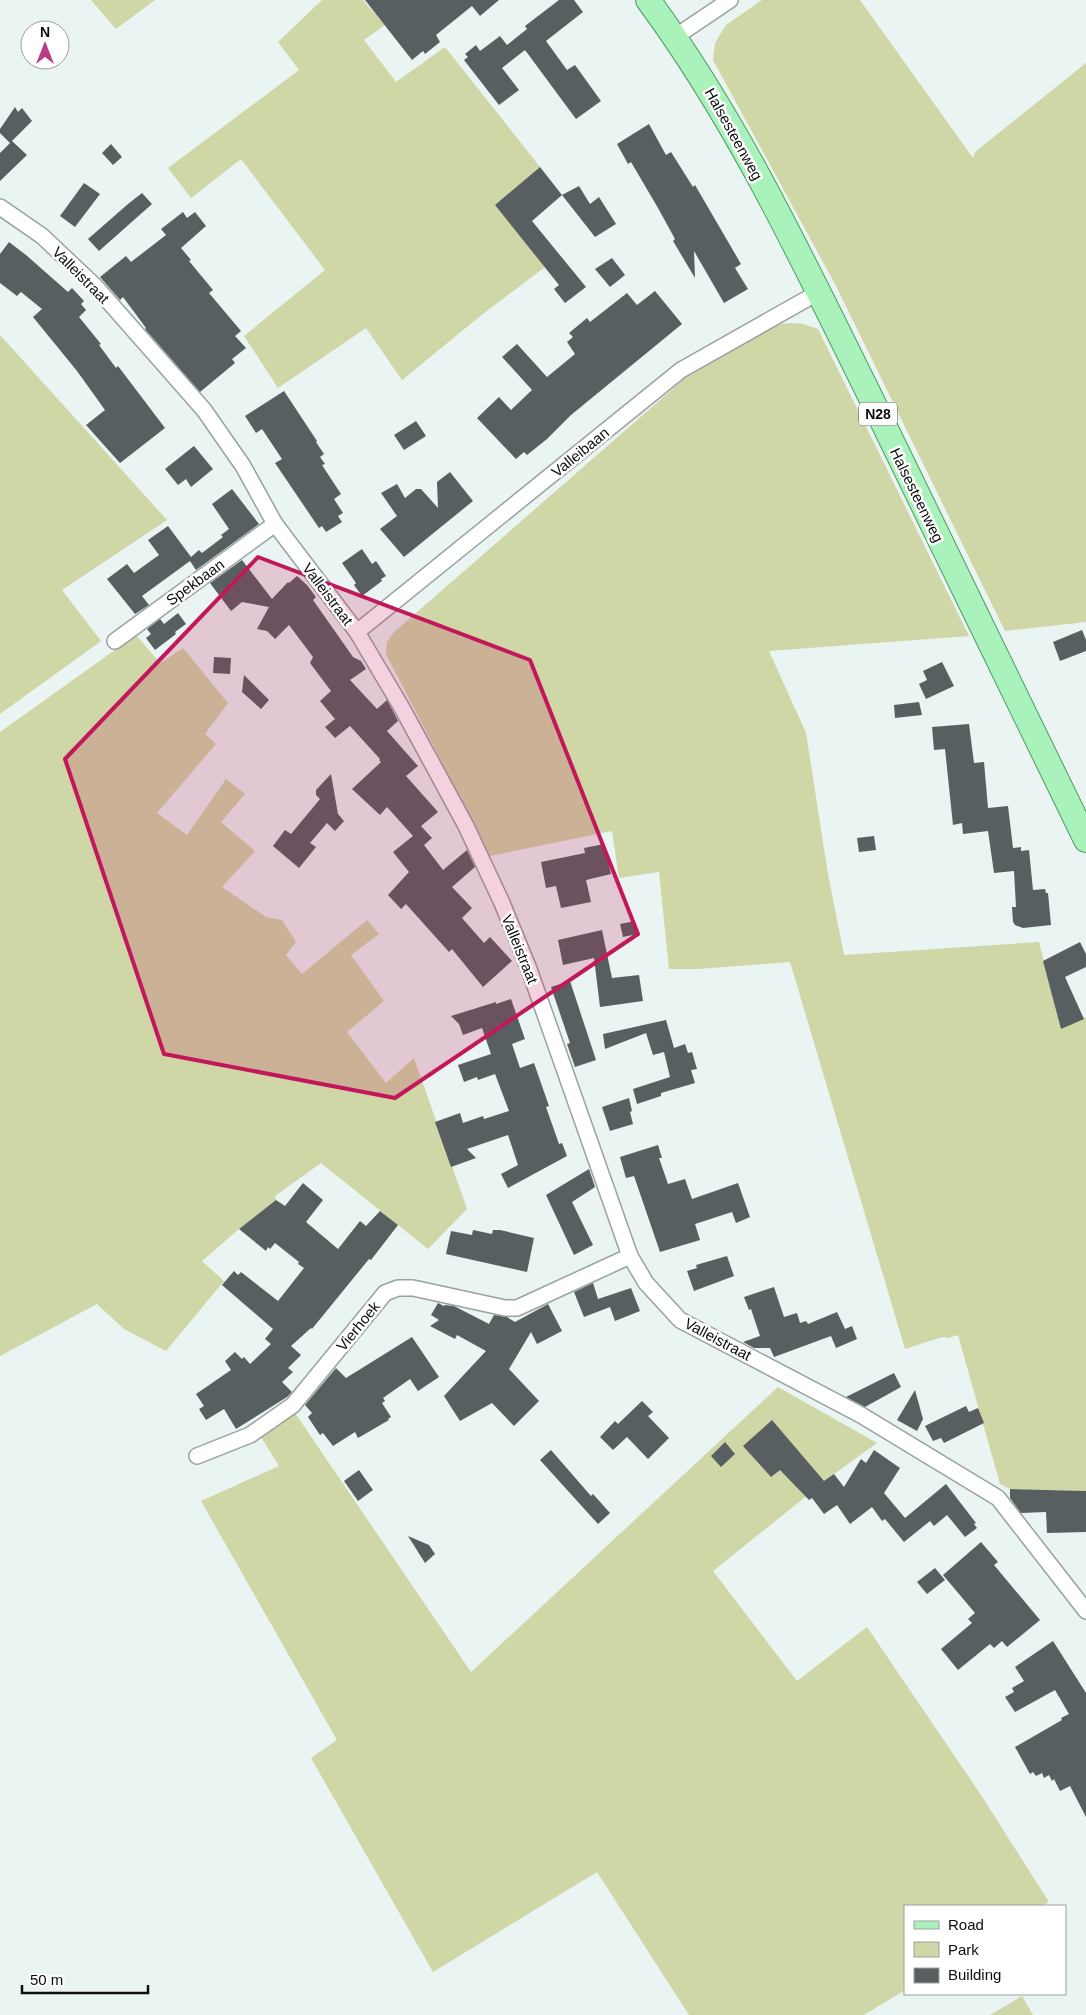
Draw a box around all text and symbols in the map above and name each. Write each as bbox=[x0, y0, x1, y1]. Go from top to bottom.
north arrow bbox=[20, 20, 70, 70]
text: N bbox=[40, 24, 50, 40]
street label: Halsesteenweg bbox=[702, 85, 766, 183]
street label: Valleistraat bbox=[49, 243, 113, 307]
road number: N28 bbox=[859, 402, 897, 426]
street label: Valleibaan bbox=[548, 424, 612, 480]
street label: Halsesteenweg bbox=[887, 445, 947, 545]
street label: Spekbaan bbox=[163, 555, 227, 609]
street label: Valleistraat bbox=[299, 560, 357, 629]
street label: Valleistraat bbox=[498, 912, 542, 987]
street label: Vierhoek bbox=[333, 1297, 383, 1354]
street label: Valleistraat bbox=[682, 1314, 755, 1364]
legend bbox=[904, 1905, 1066, 1995]
text: Road bbox=[948, 1916, 984, 1933]
text: Park bbox=[948, 1941, 979, 1958]
scale bar bbox=[22, 1962, 149, 1994]
text: Building bbox=[948, 1966, 1001, 1983]
text: 50 m bbox=[30, 1971, 63, 1988]

